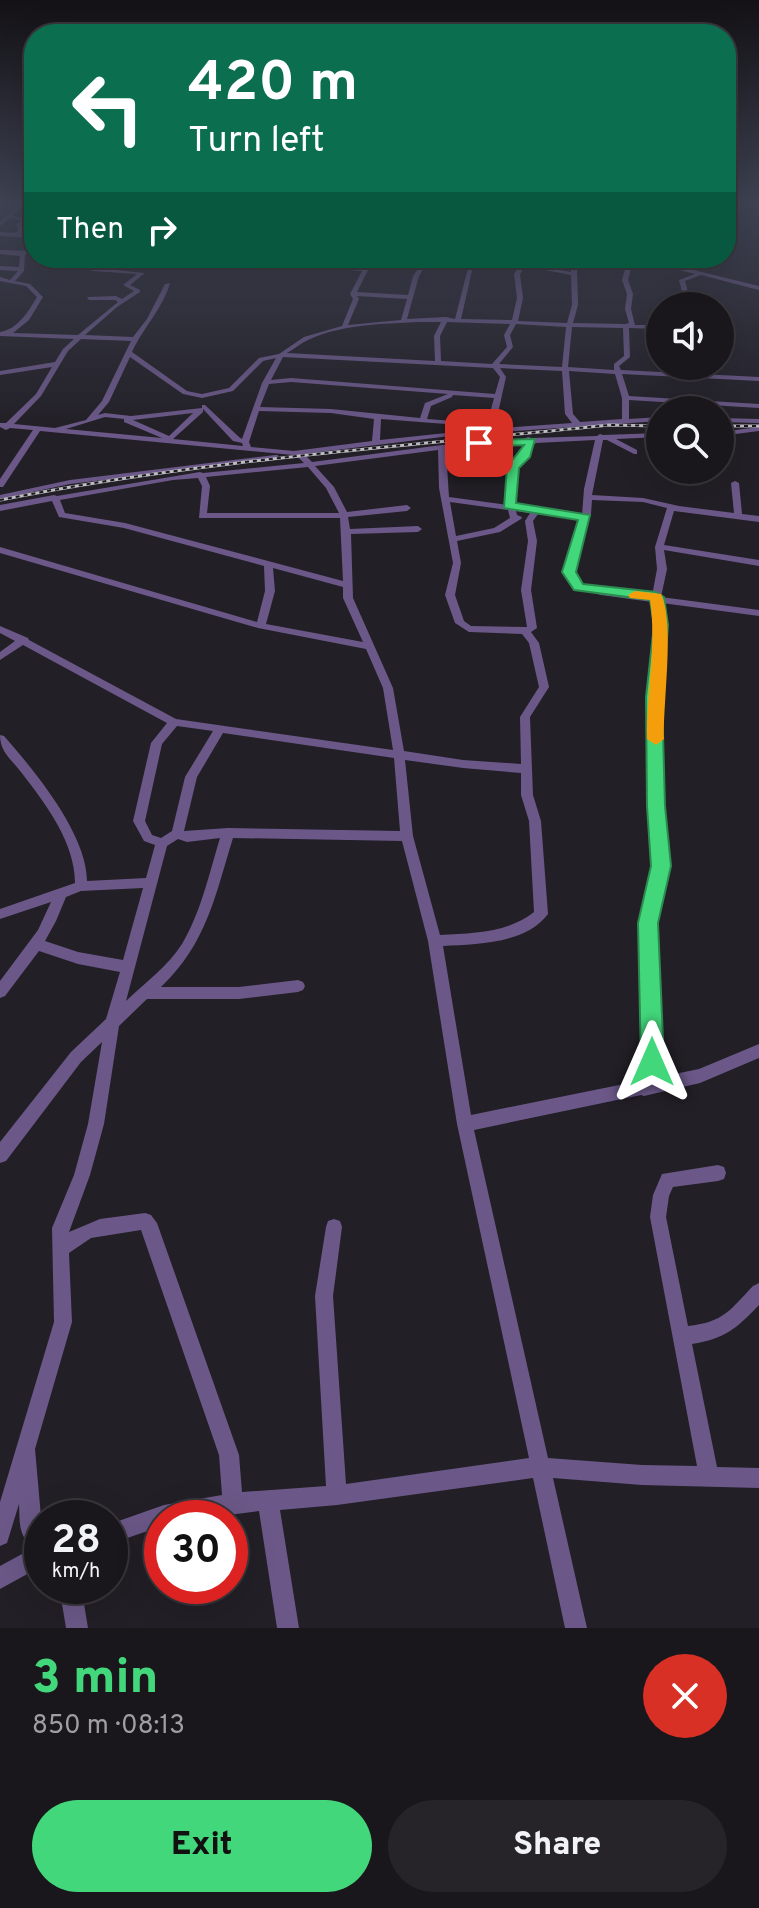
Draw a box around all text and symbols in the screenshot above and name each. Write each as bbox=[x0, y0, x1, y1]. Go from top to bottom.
text: 420 m bbox=[188, 50, 358, 120]
icon: left bbox=[56, 56, 160, 160]
text: Turn left bbox=[188, 119, 325, 165]
icon: right bbox=[140, 208, 184, 252]
text: Then bbox=[56, 212, 124, 249]
map controls bbox=[646, 292, 734, 484]
button: sound bbox=[646, 292, 734, 380]
button: search bbox=[646, 396, 734, 484]
pin bbox=[445, 409, 513, 477]
icon: arrive bbox=[457, 421, 501, 465]
position arrow bbox=[610, 1020, 694, 1104]
speed limit sign: 30 bbox=[144, 1500, 248, 1604]
text: 28 bbox=[51, 1517, 101, 1567]
text: km/h bbox=[52, 1559, 100, 1585]
text: 3 min bbox=[32, 1650, 158, 1710]
button: close bbox=[643, 1654, 727, 1738]
text: 850 m · 08:13 bbox=[32, 1710, 185, 1743]
button: Exit bbox=[32, 1800, 372, 1892]
button: Share bbox=[388, 1800, 727, 1892]

